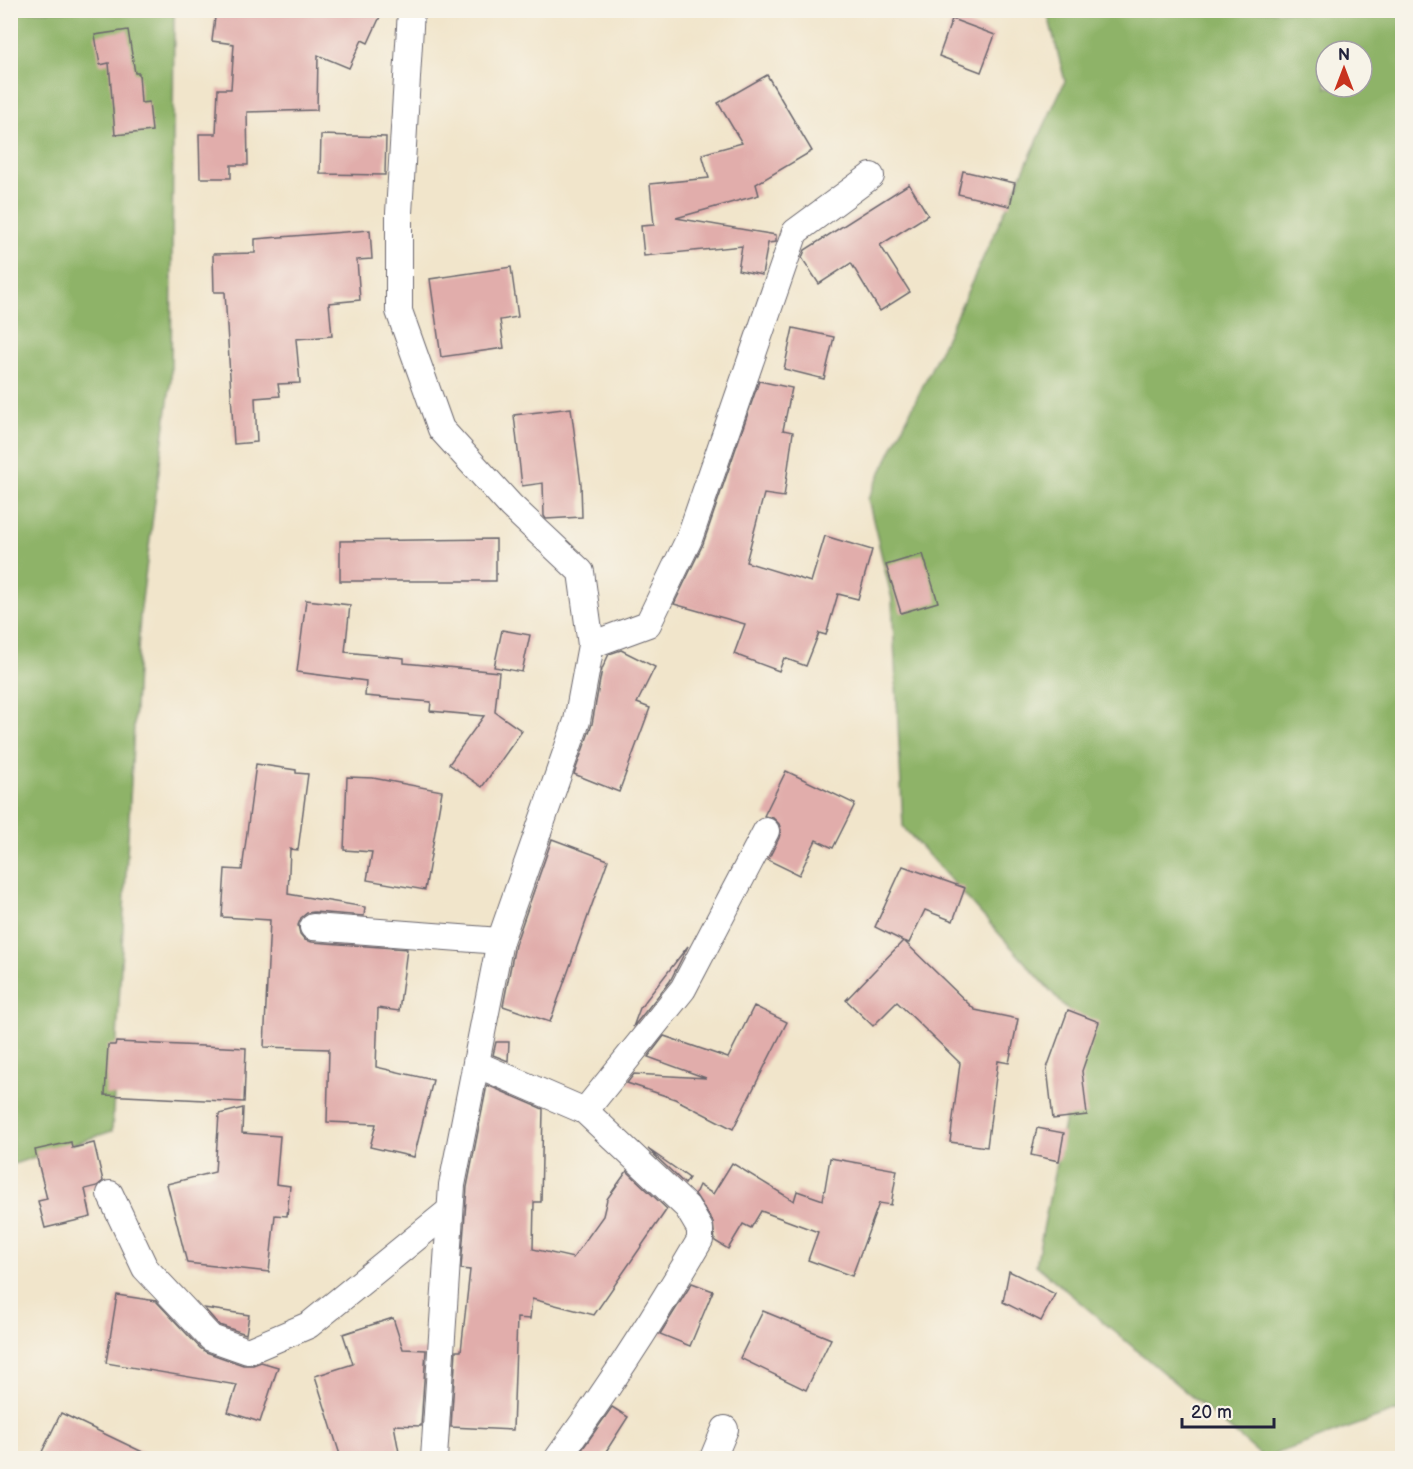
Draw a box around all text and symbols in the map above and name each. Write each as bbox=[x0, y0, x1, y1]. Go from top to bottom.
north arrow bbox=[1314, 39, 1374, 99]
text: N bbox=[1338, 46, 1350, 65]
scale bar bbox=[1182, 1391, 1274, 1429]
text: 20 m bbox=[1191, 1402, 1232, 1423]

